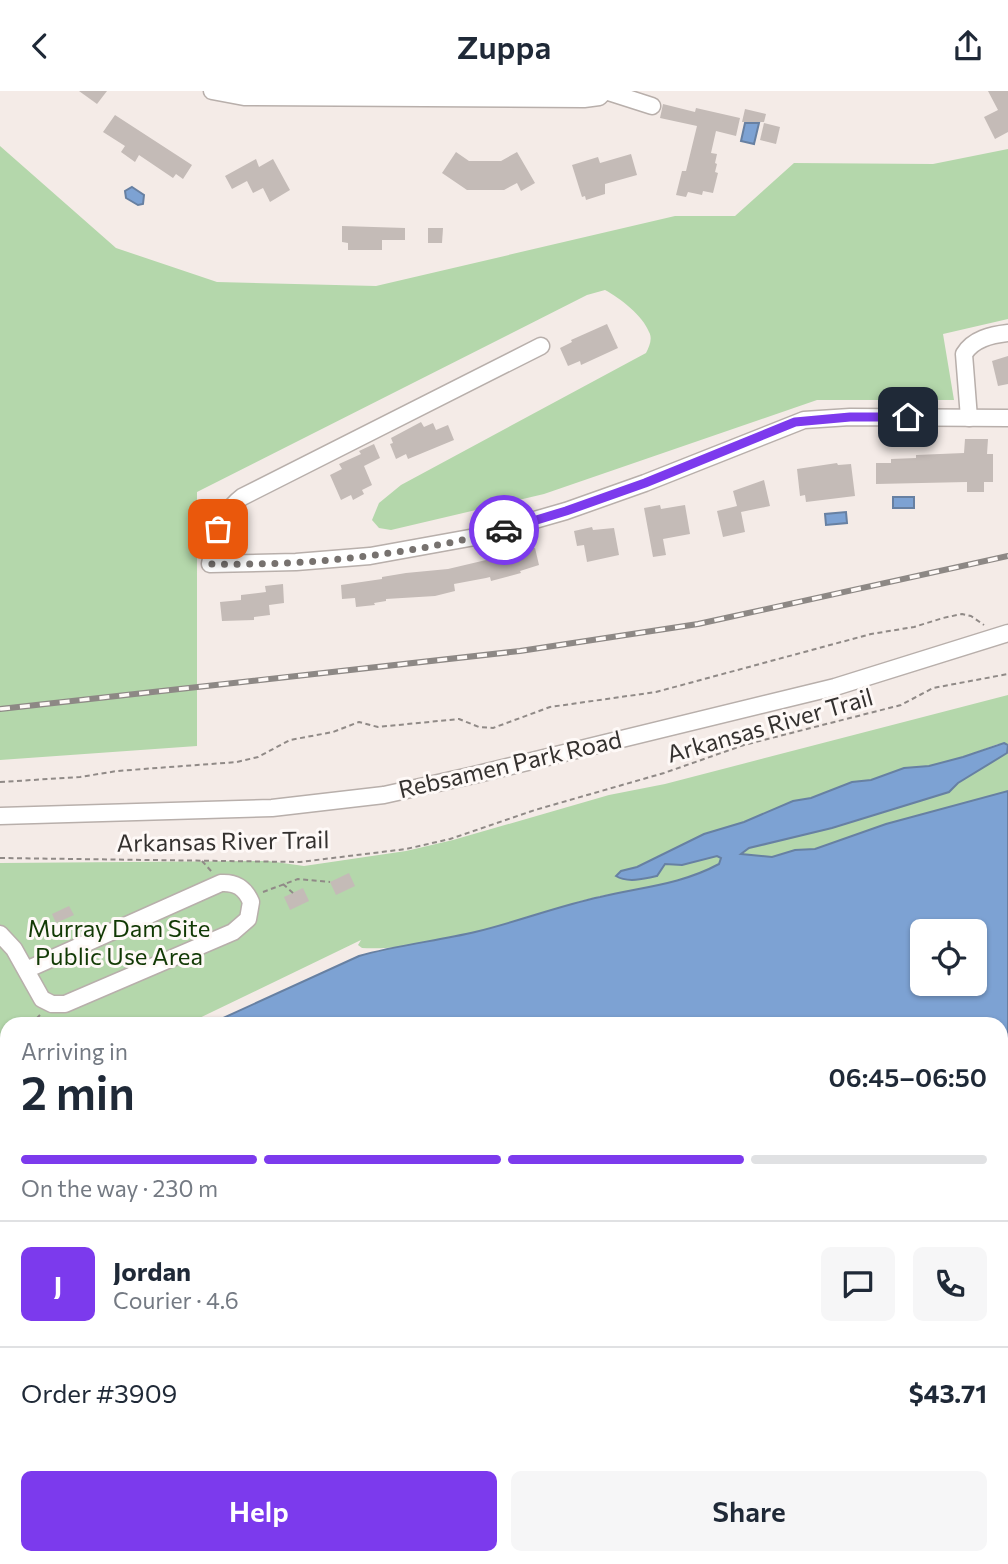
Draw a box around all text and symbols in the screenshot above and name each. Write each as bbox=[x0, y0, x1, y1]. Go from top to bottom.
text: Zuppa bbox=[457, 26, 551, 66]
icon: back bbox=[21, 27, 59, 65]
icon: share bbox=[949, 27, 987, 65]
pin bbox=[878, 387, 938, 447]
icon: home bbox=[889, 398, 927, 436]
courier bbox=[469, 495, 539, 565]
pin bbox=[188, 499, 248, 559]
icon: bag bbox=[199, 510, 237, 548]
icon: car bbox=[485, 511, 523, 549]
street label: Arkansas River Trail bbox=[663, 681, 876, 768]
street label: Rebsamen Park Road bbox=[395, 724, 624, 803]
street label: Arkansas River Trail bbox=[116, 824, 330, 857]
park label: Murray Dam Site Public Use Area bbox=[28, 913, 210, 970]
map controls bbox=[910, 919, 987, 996]
button: locate bbox=[910, 919, 987, 996]
text: Arriving in bbox=[21, 1037, 128, 1065]
text: 06:45–06:50 bbox=[829, 1061, 987, 1092]
text: 2 min bbox=[21, 1063, 135, 1119]
text: On the way · 230 m bbox=[21, 1174, 218, 1202]
button: chat bbox=[821, 1247, 895, 1321]
button: phone bbox=[913, 1247, 987, 1321]
text: Jordan bbox=[113, 1255, 191, 1286]
text: J bbox=[54, 1269, 62, 1300]
text: Courier · 4.6 bbox=[113, 1286, 239, 1314]
text: Order #3909 bbox=[21, 1377, 177, 1408]
text: $43.71 bbox=[909, 1377, 987, 1408]
button: Help bbox=[21, 1471, 497, 1551]
button: Share bbox=[511, 1471, 987, 1551]

